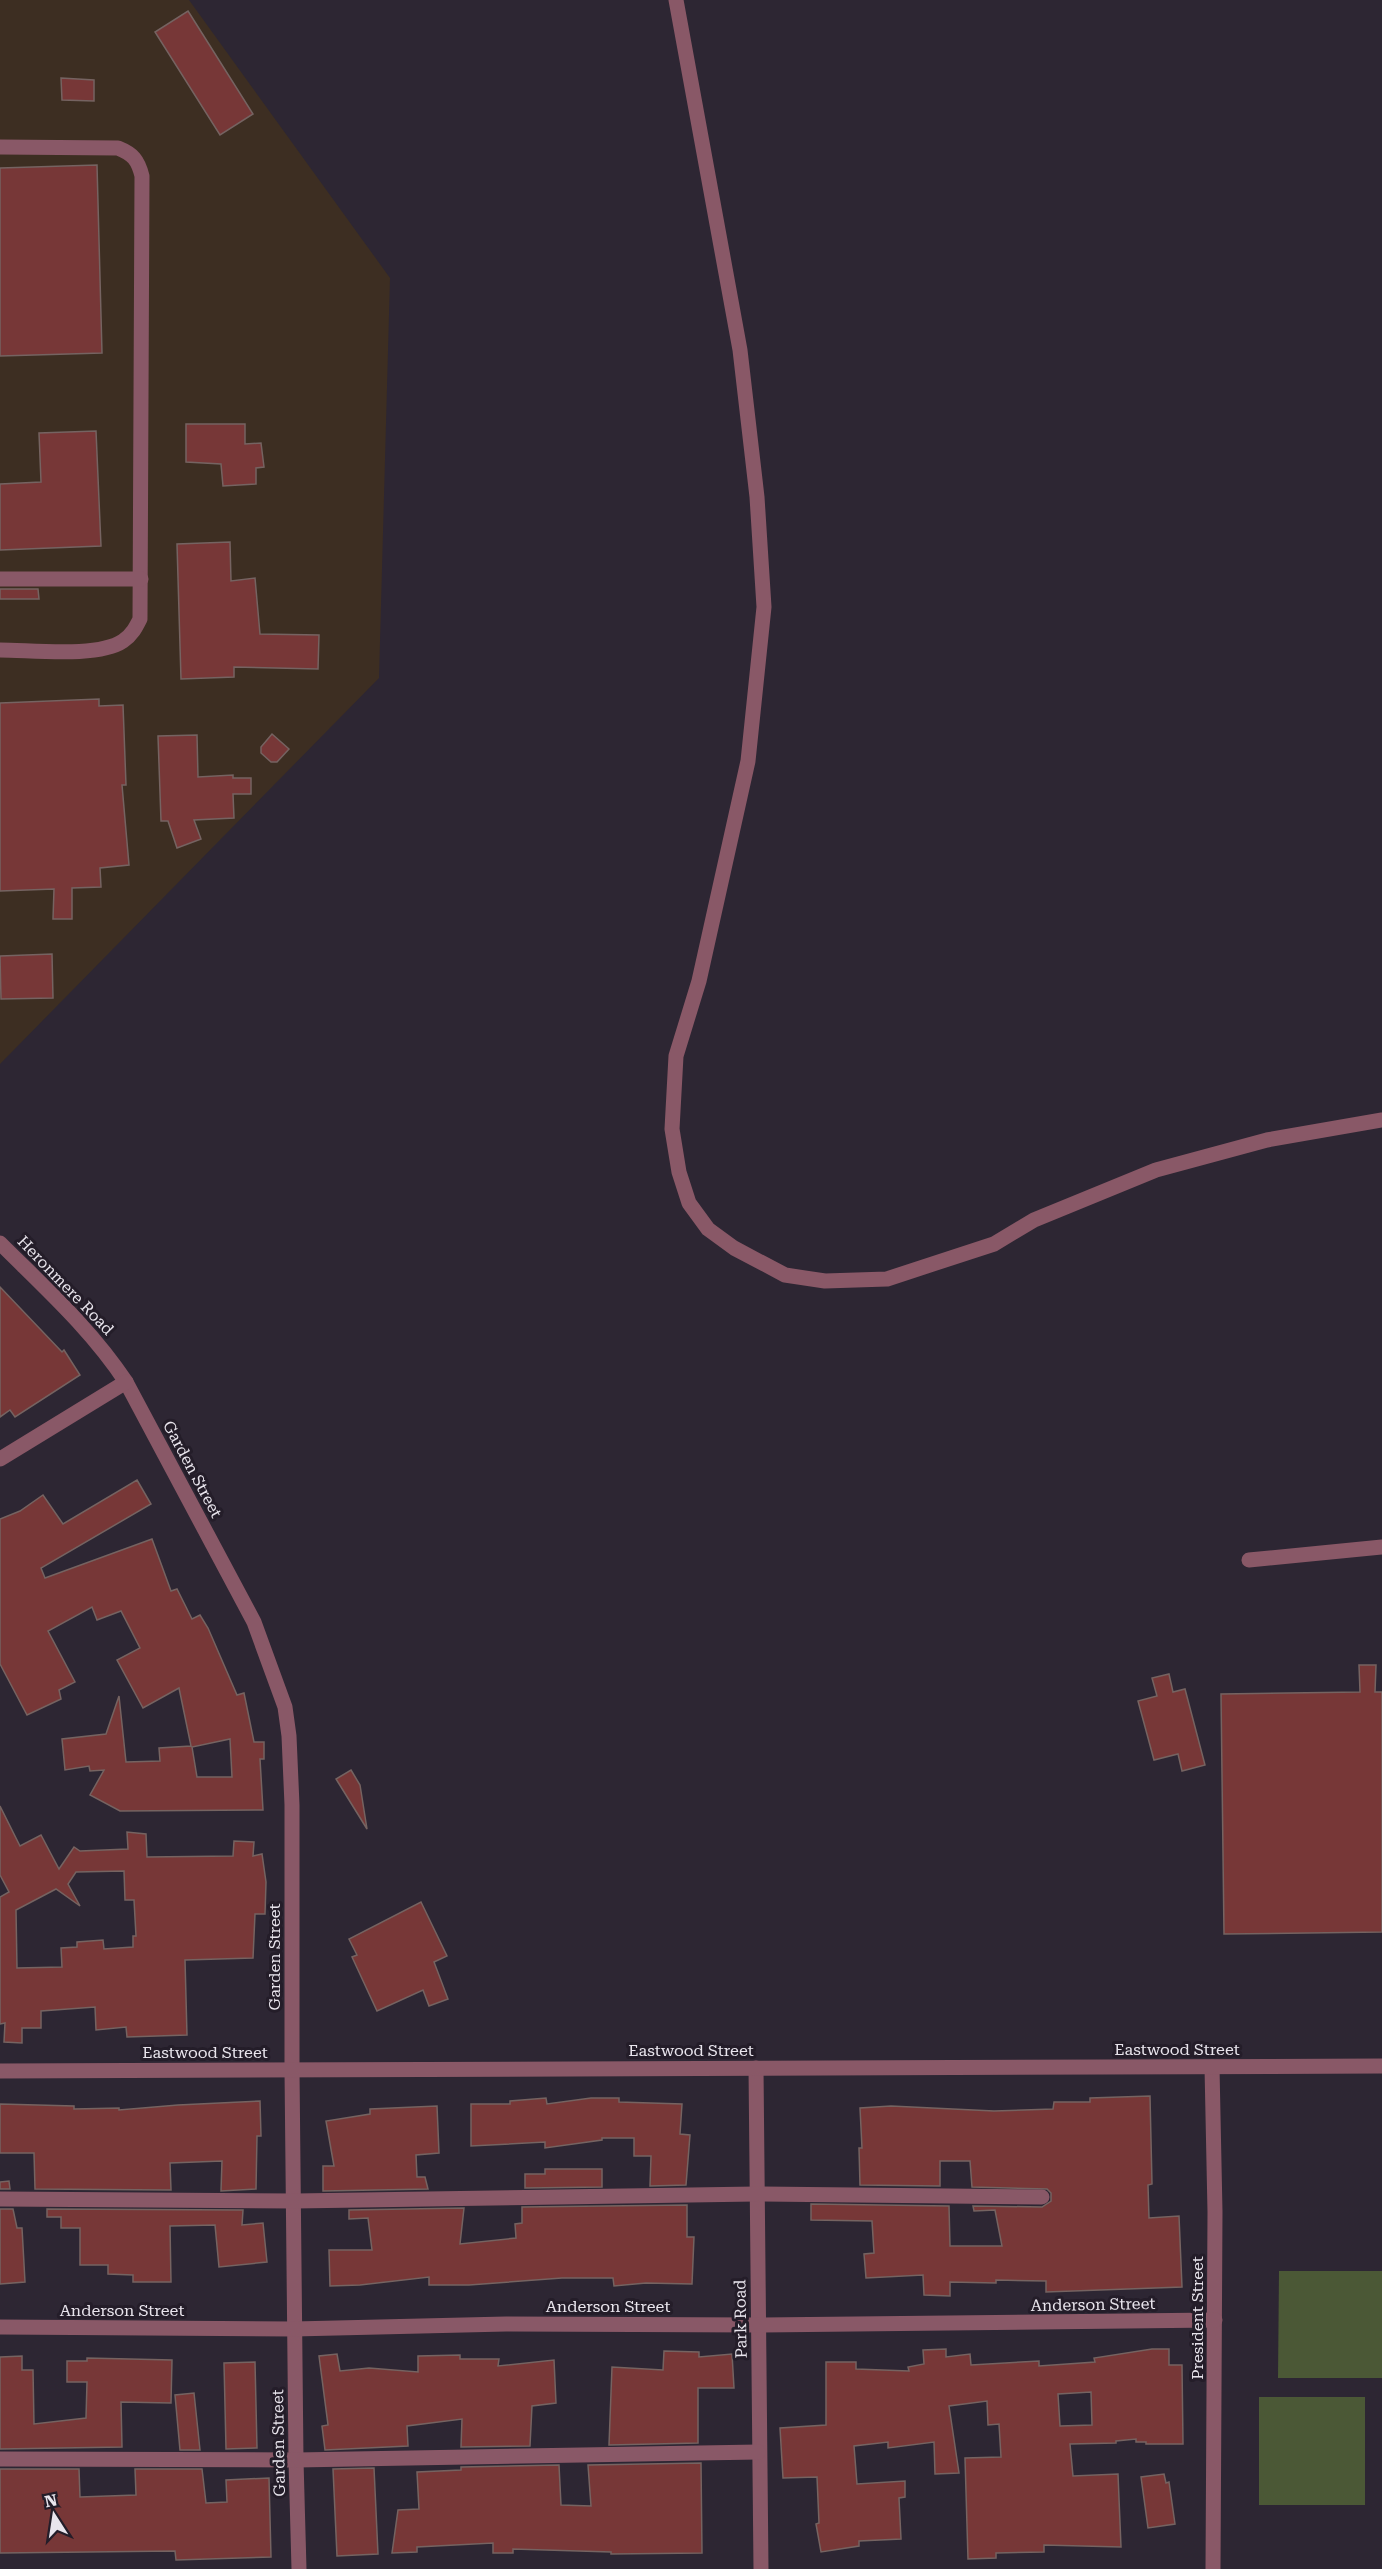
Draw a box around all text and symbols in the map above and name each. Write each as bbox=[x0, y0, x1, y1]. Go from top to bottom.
street label: Heronmere Road bbox=[13, 1232, 118, 1339]
street label: Garden Street bbox=[159, 1418, 226, 1521]
street label: Garden Street bbox=[265, 1903, 284, 2011]
street label: Eastwood Street bbox=[1114, 2040, 1240, 2059]
street label: Eastwood Street bbox=[628, 2041, 754, 2060]
street label: Eastwood Street bbox=[142, 2043, 268, 2062]
street label: President Street bbox=[1188, 2256, 1207, 2380]
street label: Park Road bbox=[730, 2280, 751, 2358]
street label: Anderson Street bbox=[1030, 2294, 1156, 2315]
street label: Anderson Street bbox=[546, 2297, 670, 2316]
street label: Anderson Street bbox=[60, 2301, 184, 2320]
street label: Garden Street bbox=[268, 2389, 289, 2497]
north arrow bbox=[24, 2485, 84, 2545]
text: N bbox=[43, 2490, 59, 2511]

